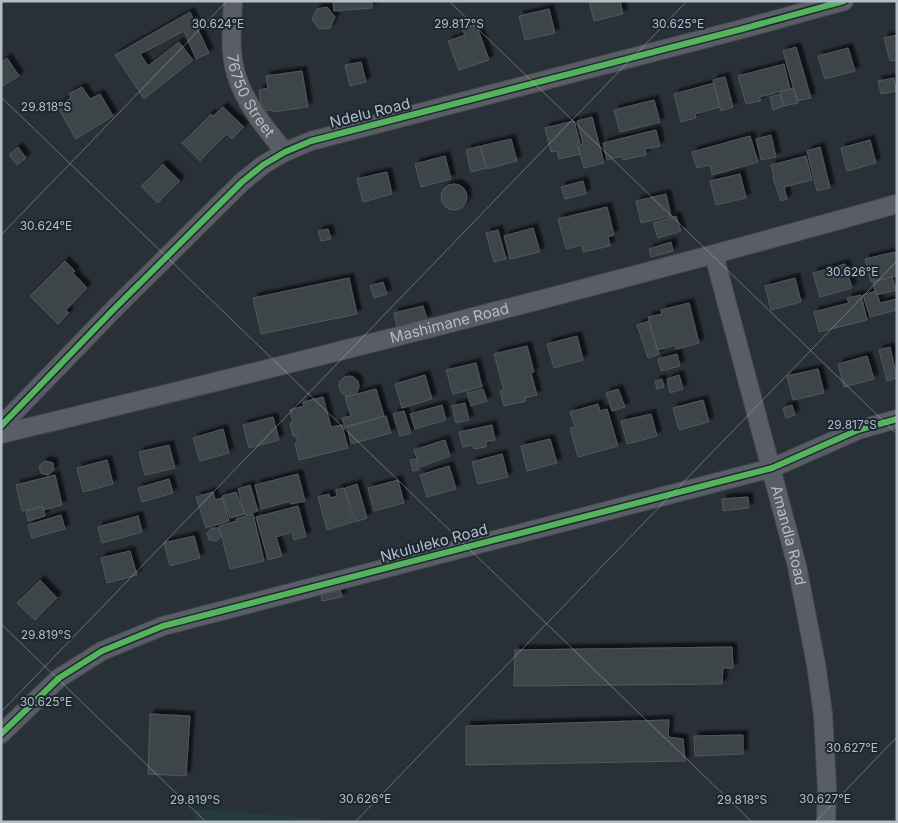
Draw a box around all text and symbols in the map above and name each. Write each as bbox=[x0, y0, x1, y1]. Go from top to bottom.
text: 30.624°E bbox=[192, 16, 244, 31]
text: 29.817°S bbox=[434, 16, 484, 31]
text: 30.625°E bbox=[652, 16, 704, 31]
street label: 76750 Street bbox=[223, 53, 279, 141]
street label: Ndelu Road bbox=[328, 93, 412, 132]
text: 29.818°S bbox=[21, 99, 71, 114]
text: 30.624°E bbox=[20, 218, 72, 233]
text: 30.626°E bbox=[826, 264, 878, 279]
street label: Mashimane Road bbox=[388, 298, 511, 347]
text: 29.817°S bbox=[827, 417, 877, 432]
street label: Amandla Road bbox=[767, 483, 811, 587]
street label: Nkululeko Road bbox=[378, 519, 490, 566]
text: 29.819°S bbox=[21, 627, 72, 642]
text: 30.625°E bbox=[20, 694, 72, 709]
text: 30.627°E bbox=[826, 740, 878, 755]
text: 30.626°E bbox=[339, 791, 391, 806]
text: 30.627°E bbox=[799, 791, 851, 806]
text: 29.819°S bbox=[170, 792, 221, 807]
text: 29.818°S bbox=[717, 792, 767, 807]

